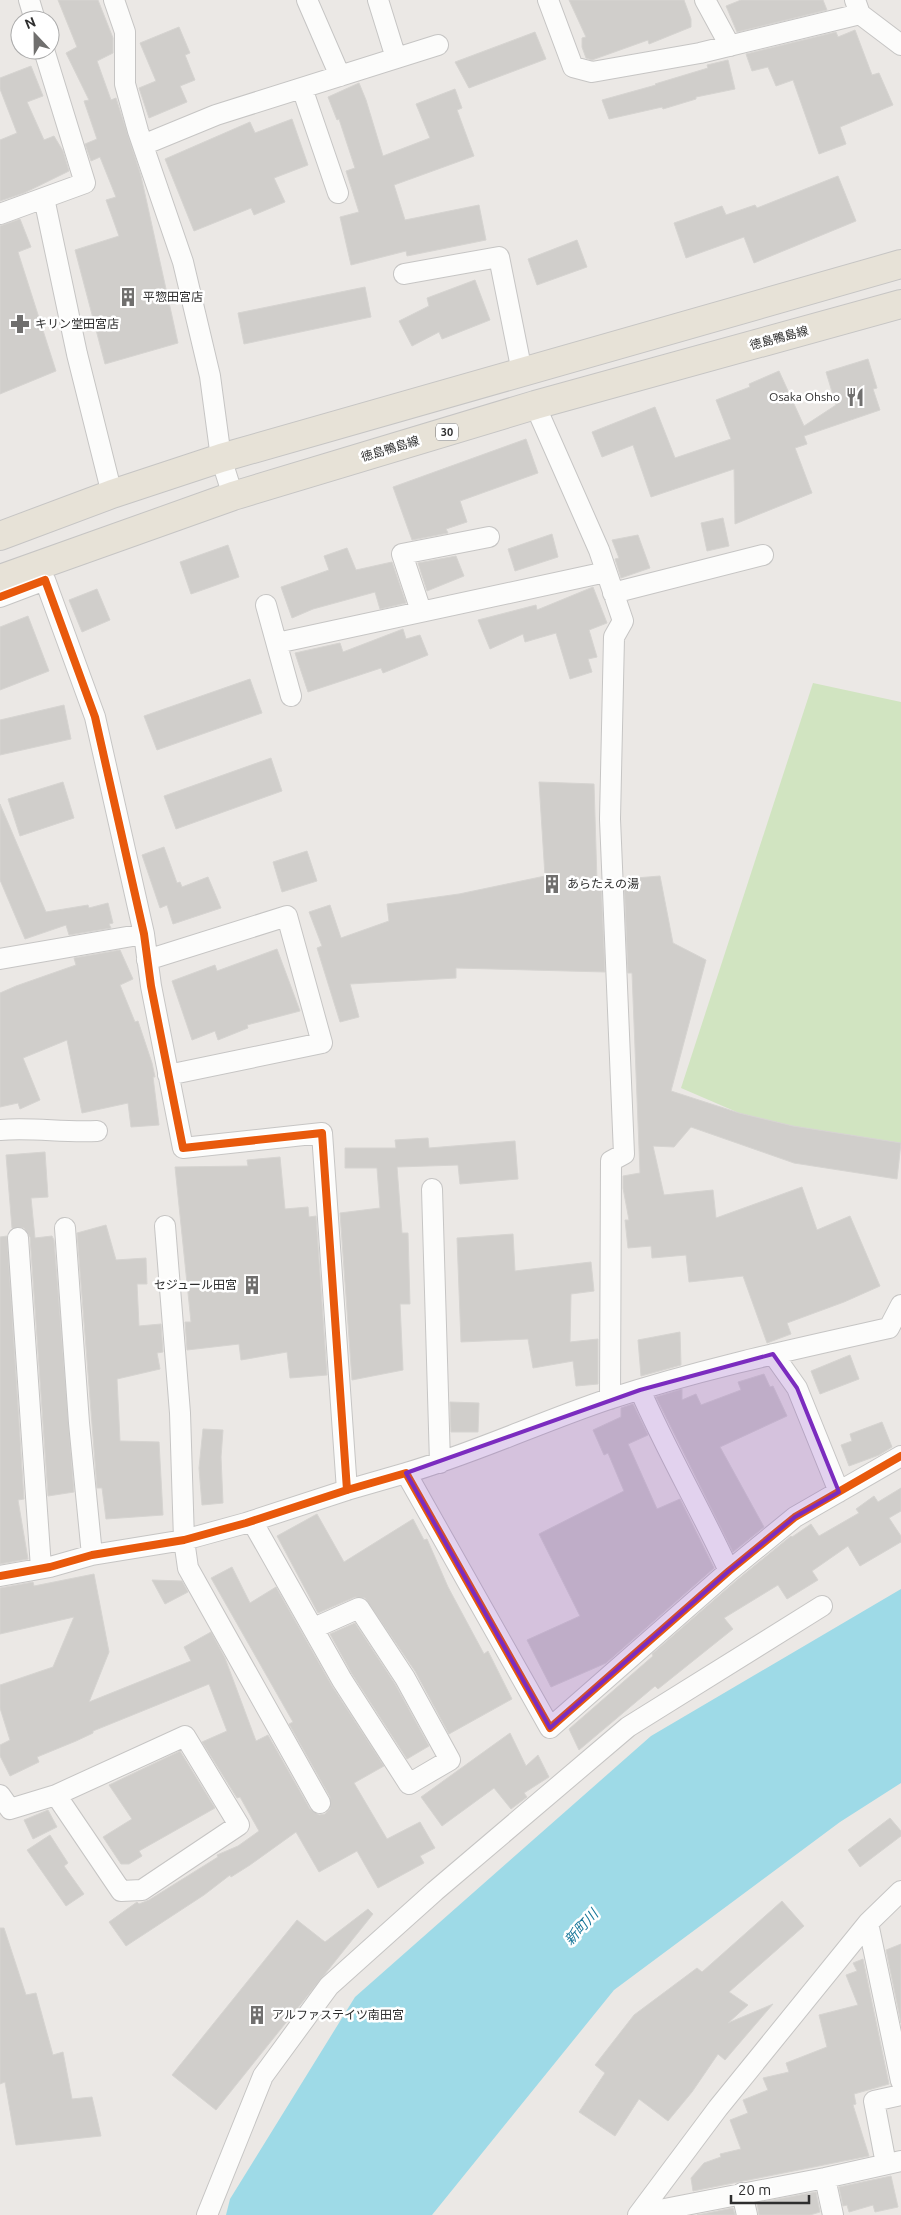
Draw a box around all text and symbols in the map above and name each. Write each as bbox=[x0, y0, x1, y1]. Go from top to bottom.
north arrow bbox=[10, 10, 60, 60]
text: N bbox=[22, 14, 38, 32]
building icon: 平惣田宮店 bbox=[117, 286, 139, 308]
place label: 平惣田宮店 bbox=[143, 290, 203, 303]
pharmacy icon: キリン堂田宮店 bbox=[9, 313, 31, 335]
place label: キリン堂田宮店 bbox=[35, 317, 119, 330]
street label: 徳島鴨島線 bbox=[748, 323, 810, 352]
restaurant icon: Osaka Ohsho bbox=[844, 386, 866, 408]
place label: Osaka Ohsho bbox=[769, 390, 840, 403]
road number: 30 bbox=[436, 424, 458, 441]
street label: 徳島鴨島線 bbox=[359, 434, 420, 464]
building icon: あらたえの湯 bbox=[541, 873, 563, 895]
place label: あらたえの湯 bbox=[567, 877, 639, 890]
building icon: セジュール田宮 bbox=[241, 1274, 263, 1296]
place label: セジュール田宮 bbox=[154, 1278, 237, 1291]
water label: 新町川 bbox=[561, 1905, 602, 1948]
building icon: アルファステイツ南田宮 bbox=[246, 2004, 268, 2026]
place label: アルファステイツ南田宮 bbox=[272, 2008, 404, 2021]
scale bar bbox=[731, 2172, 808, 2204]
text: 20 m bbox=[738, 2181, 771, 2198]

